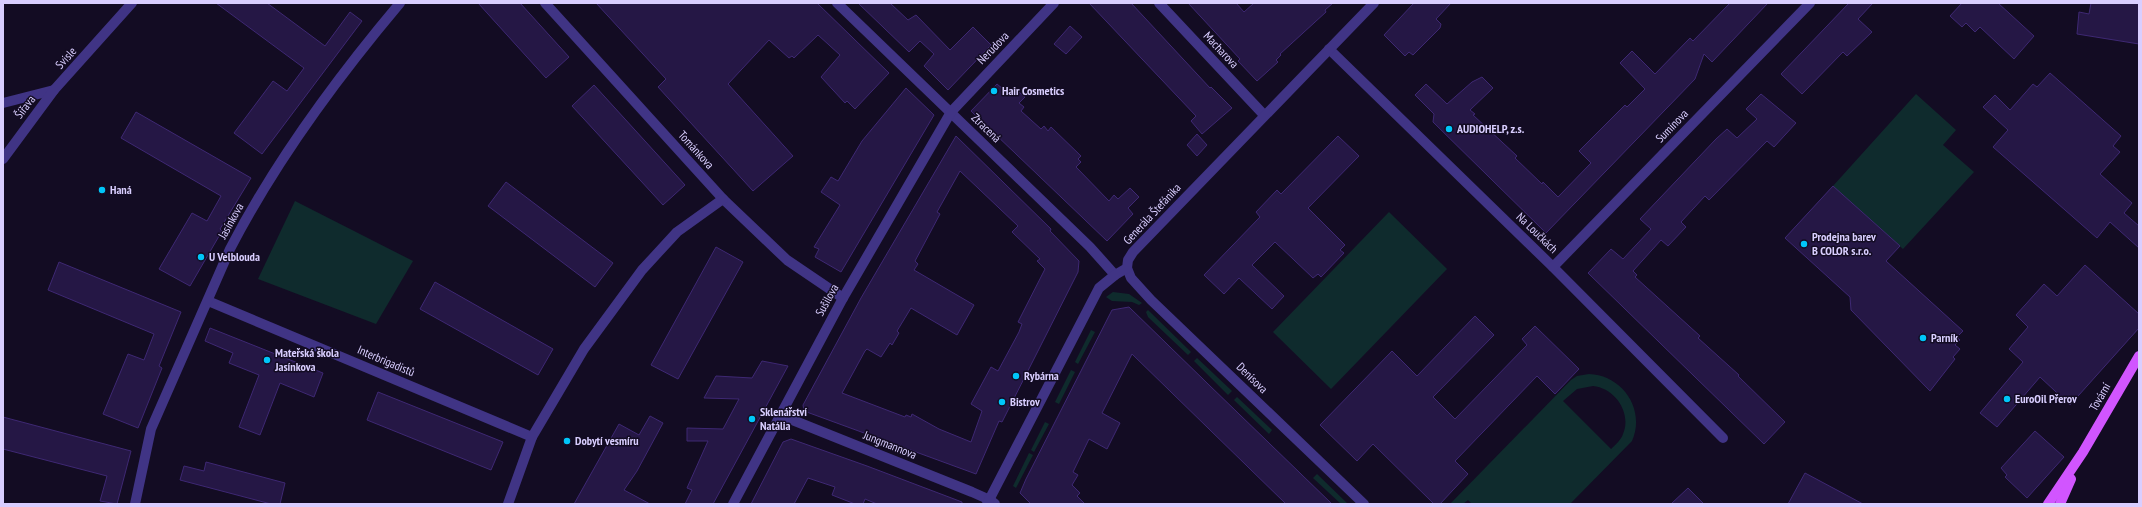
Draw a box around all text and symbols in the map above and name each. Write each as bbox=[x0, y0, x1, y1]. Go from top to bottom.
street label: Nerudova bbox=[973, 28, 1012, 67]
street label: Macharova bbox=[1201, 28, 1242, 71]
street label: Svisle bbox=[52, 44, 79, 72]
place label: Hair Cosmetics bbox=[1002, 83, 1064, 98]
marker: Hair Cosmetics bbox=[989, 86, 999, 96]
street label: Šířava bbox=[11, 92, 38, 121]
street label: Sumínova bbox=[1652, 106, 1691, 145]
street label: Ztracená bbox=[968, 110, 1005, 146]
place label: AUDIOHELP, z.s. bbox=[1456, 121, 1525, 136]
marker: AUDIOHELP, z.s. bbox=[1444, 124, 1454, 134]
street label: Tománkova bbox=[675, 127, 718, 172]
street label: Generála Štefánika bbox=[1120, 180, 1184, 247]
place label: Haná bbox=[110, 182, 132, 197]
marker: Haná bbox=[97, 185, 107, 195]
street label: Jasínkova bbox=[214, 200, 247, 242]
street label: Na Loučkách bbox=[1513, 209, 1561, 256]
place label: Prodejna barev B COLOR s.r.o. bbox=[1812, 229, 1876, 258]
marker: Prodejna barev B COLOR s.r.o. bbox=[1799, 239, 1809, 249]
place label: U Velblouda bbox=[209, 249, 260, 264]
marker: U Velblouda bbox=[196, 252, 206, 262]
street label: Sušilova bbox=[812, 281, 842, 318]
place label: Parník bbox=[1931, 330, 1958, 345]
marker: Parník bbox=[1918, 333, 1928, 343]
street label: Interbrigadistů bbox=[355, 342, 417, 379]
place label: Mateřská škola Jasínkova bbox=[274, 345, 339, 374]
marker: Mateřská škola Jasínkova bbox=[262, 355, 272, 365]
street label: Denisova bbox=[1234, 359, 1271, 396]
place label: Rybárna bbox=[1024, 368, 1059, 383]
marker: Rybárna bbox=[1011, 371, 1021, 381]
street label: Tovární bbox=[2086, 380, 2114, 413]
place label: EuroOil Přerov bbox=[2015, 391, 2077, 406]
place label: Bistrov bbox=[1010, 394, 1040, 409]
marker: EuroOil Přerov bbox=[2002, 394, 2012, 404]
marker: Bistrov bbox=[997, 397, 1007, 407]
place label: Sklenářství Natália bbox=[760, 404, 807, 433]
marker: Sklenářství Natália bbox=[747, 414, 757, 424]
street label: Jungmannova bbox=[860, 427, 919, 462]
place label: Dobytí vesmíru bbox=[575, 433, 639, 448]
marker: Dobytí vesmíru bbox=[562, 436, 572, 446]

